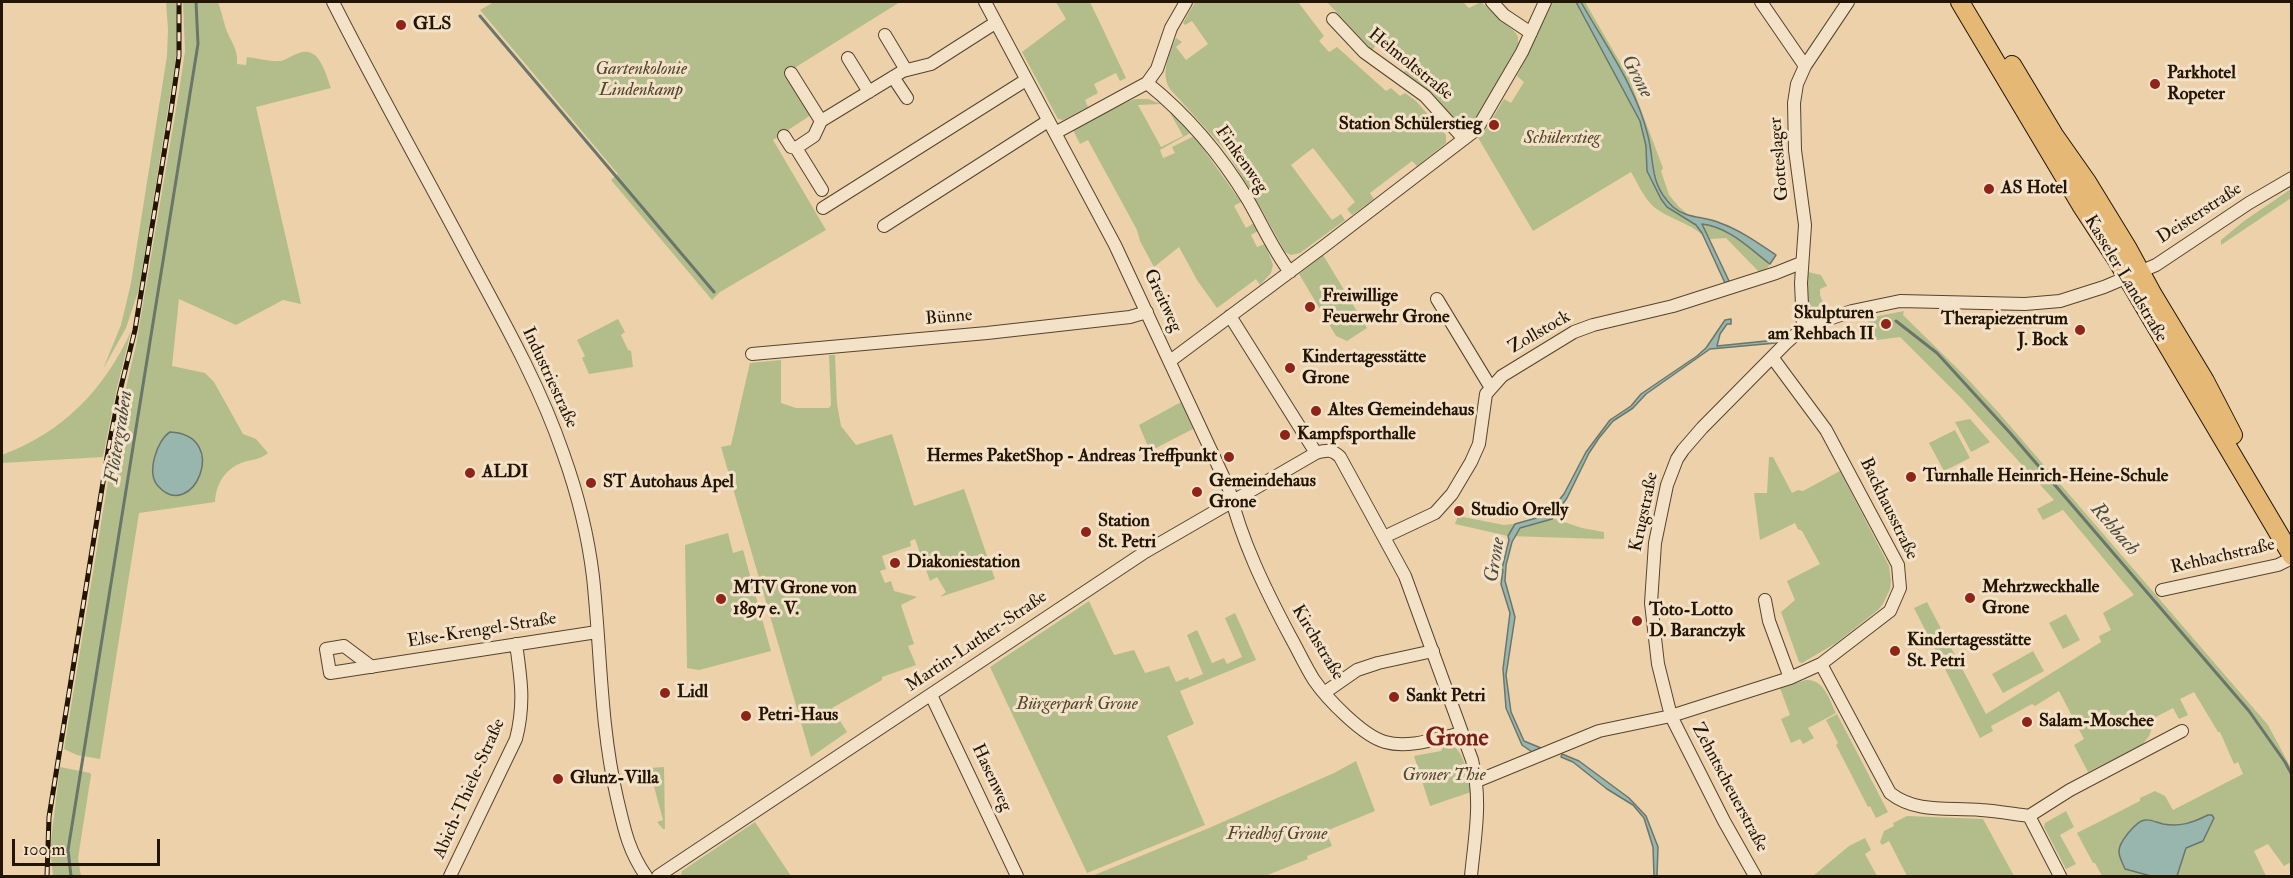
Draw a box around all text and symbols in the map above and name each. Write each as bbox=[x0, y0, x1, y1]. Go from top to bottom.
place label: GLS bbox=[413, 14, 451, 36]
marker: GLS bbox=[394, 18, 408, 32]
street label: Helmoltstraße bbox=[1363, 24, 1457, 106]
water label: Grone bbox=[1615, 51, 1657, 103]
park label: Gartenkolonie Lindenkamp bbox=[595, 59, 687, 101]
place label: Parkhotel Ropeter bbox=[2167, 63, 2236, 106]
marker: Parkhotel Ropeter bbox=[2148, 77, 2162, 91]
place label: Station Schülerstieg bbox=[1339, 114, 1482, 136]
street label: Gotteslager bbox=[1766, 116, 1794, 202]
marker: Station Schülerstieg bbox=[1487, 118, 1501, 132]
street label: Finkenweg bbox=[1210, 122, 1272, 198]
park label: Schülerstieg bbox=[1524, 128, 1600, 150]
place label: AS Hotel bbox=[2001, 178, 2067, 200]
street label: Deisterstraße bbox=[2154, 179, 2246, 249]
marker: AS Hotel bbox=[1982, 182, 1996, 196]
street label: Kasseler Landstraße bbox=[2079, 212, 2171, 346]
street label: Greitweg bbox=[1138, 266, 1186, 336]
place label: Freiwillige Feuerwehr Grone bbox=[1322, 286, 1450, 328]
marker: Freiwillige Feuerwehr Grone bbox=[1303, 300, 1317, 314]
place label: Skulpturen am Rehbach II bbox=[1768, 303, 1874, 346]
street label: Bünne bbox=[925, 305, 973, 331]
street label: Zollstock bbox=[1505, 307, 1575, 359]
place label: Therapiezentrum J. Bock bbox=[1941, 309, 2068, 352]
marker: Skulpturen am Rehbach II bbox=[1879, 317, 1893, 331]
marker: Therapiezentrum J. Bock bbox=[2073, 323, 2087, 337]
street label: Industriestraße bbox=[516, 324, 582, 432]
place label: Kindertagesstätte Grone bbox=[1302, 347, 1426, 389]
marker: Kindertagesstätte Grone bbox=[1283, 361, 1297, 375]
water label: Flötergraben bbox=[101, 389, 139, 485]
place label: Altes Gemeindehaus bbox=[1328, 400, 1474, 422]
marker: Altes Gemeindehaus bbox=[1309, 404, 1323, 418]
place label: Kampfsporthalle bbox=[1297, 424, 1416, 446]
marker: Kampfsporthalle bbox=[1278, 428, 1292, 442]
place label: Hermes PaketShop - Andreas Treffpunkt bbox=[926, 446, 1217, 468]
marker: Hermes PaketShop - Andreas Treffpunkt bbox=[1222, 450, 1236, 464]
street label: Backhausstraße bbox=[1854, 455, 1922, 563]
place label: ALDI bbox=[482, 462, 528, 484]
marker: ALDI bbox=[463, 466, 477, 480]
place label: Turnhalle Heinrich-Heine-Schule bbox=[1923, 466, 2168, 488]
street label: Krugstraße bbox=[1626, 470, 1664, 554]
marker: Turnhalle Heinrich-Heine-Schule bbox=[1904, 470, 1918, 484]
place label: Gemeindehaus Grone bbox=[1209, 471, 1316, 514]
place label: ST Autohaus Apel bbox=[603, 472, 734, 494]
marker: ST Autohaus Apel bbox=[584, 476, 598, 490]
marker: Gemeindehaus Grone bbox=[1190, 485, 1204, 499]
water label: Rehbach bbox=[2084, 499, 2144, 561]
place label: Studio Orelly bbox=[1471, 500, 1568, 522]
marker: Studio Orelly bbox=[1452, 504, 1466, 518]
place label: Station St. Petri bbox=[1098, 511, 1156, 554]
marker: Station St. Petri bbox=[1079, 525, 1093, 539]
street label: Rehbachstraße bbox=[2169, 535, 2277, 579]
water label: Grone bbox=[1481, 536, 1511, 584]
place label: Diakoniestation bbox=[907, 552, 1020, 574]
marker: Diakoniestation bbox=[888, 556, 902, 570]
place label: Mehrzweckhalle Grone bbox=[1982, 577, 2099, 620]
place label: MTV Grone von 1897 e. V. bbox=[733, 578, 857, 620]
street label: Martin-Luther-Straße bbox=[902, 587, 1052, 697]
marker: Mehrzweckhalle Grone bbox=[1963, 591, 1977, 605]
marker: MTV Grone von 1897 e. V. bbox=[714, 592, 728, 606]
place label: Toto-Lotto D. Baranczyk bbox=[1649, 600, 1745, 642]
street label: Kirchstraße bbox=[1286, 601, 1348, 685]
street label: Else-Krengel-Straße bbox=[406, 609, 558, 653]
marker: Toto-Lotto D. Baranczyk bbox=[1630, 614, 1644, 628]
place label: Kindertagesstätte St. Petri bbox=[1907, 630, 2031, 672]
marker: Kindertagesstätte St. Petri bbox=[1888, 644, 1902, 658]
place label: Lidl bbox=[677, 682, 708, 704]
marker: Lidl bbox=[658, 686, 672, 700]
place label: Sankt Petri bbox=[1406, 686, 1486, 708]
marker: Sankt Petri bbox=[1387, 690, 1401, 704]
park label: Bürgerpark Grone bbox=[1016, 694, 1138, 716]
place label: Petri-Haus bbox=[758, 705, 838, 727]
marker: Petri-Haus bbox=[739, 709, 753, 723]
place label: Salam-Moschee bbox=[2039, 711, 2154, 733]
marker: Salam-Moschee bbox=[2020, 715, 2034, 729]
street label: Abich-Thiele-Straße bbox=[429, 716, 511, 862]
street label: Zehntscheuerstraße bbox=[1686, 720, 1772, 856]
district label: Grone bbox=[1426, 726, 1488, 754]
street label: Hasenweg bbox=[966, 741, 1016, 815]
park label: Groner Thie bbox=[1402, 765, 1486, 787]
place label: Glunz-Villa bbox=[570, 768, 659, 790]
marker: Glunz-Villa bbox=[551, 772, 565, 786]
park label: Friedhof Grone bbox=[1227, 824, 1327, 846]
scale bar bbox=[15, 827, 164, 865]
text: 100 m bbox=[23, 838, 66, 861]

